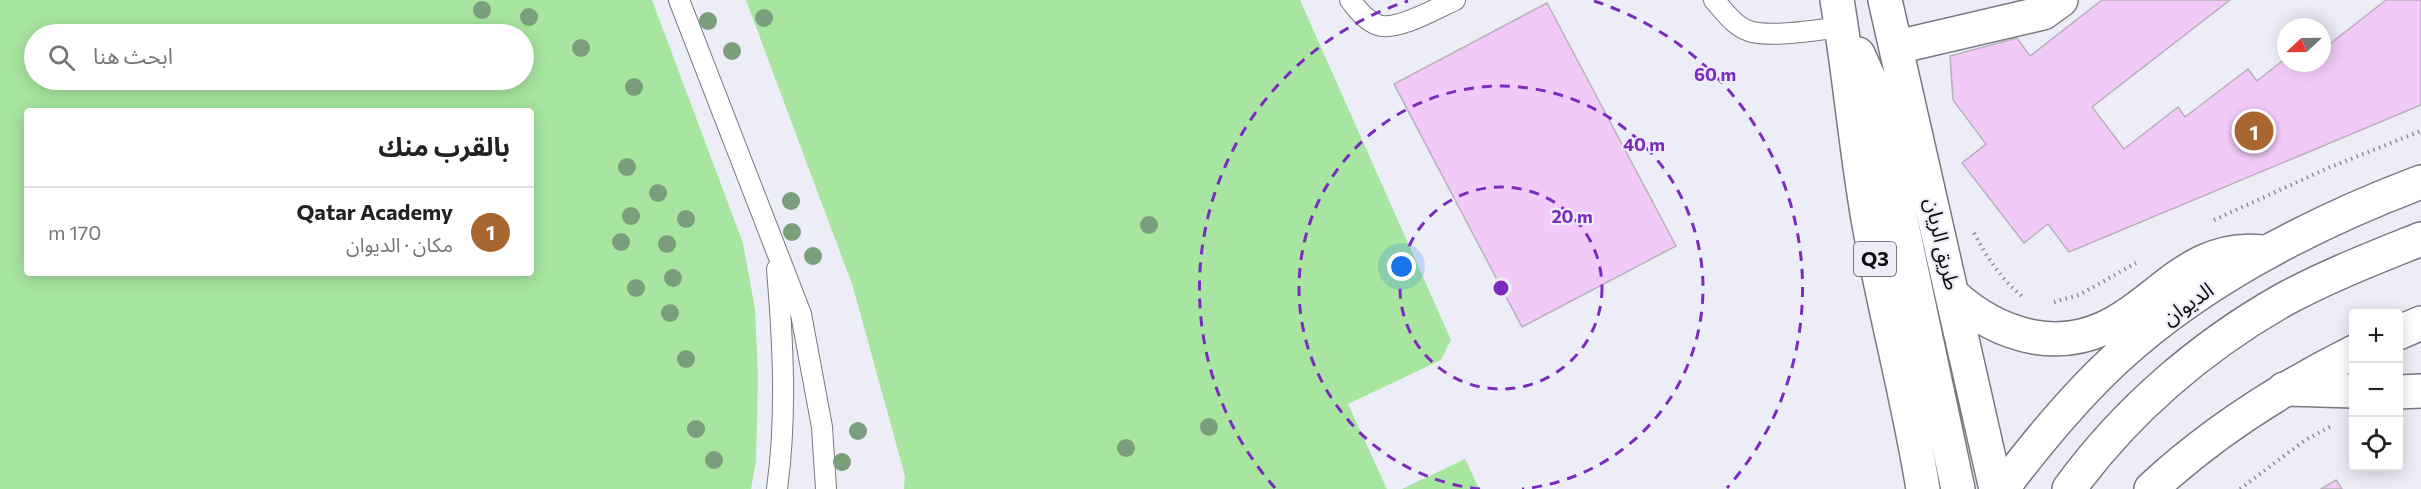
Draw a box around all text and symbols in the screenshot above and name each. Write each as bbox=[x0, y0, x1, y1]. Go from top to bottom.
north arrow bbox=[2277, 18, 2331, 72]
search box bbox=[24, 24, 534, 90]
icon: search bbox=[45, 41, 78, 74]
text: ابحث هنا bbox=[93, 42, 173, 69]
text: 60 m bbox=[1694, 63, 1736, 85]
pin: 1 bbox=[2234, 108, 2274, 154]
text: بالقرب منك bbox=[378, 130, 510, 161]
text: 40 m bbox=[1623, 133, 1665, 155]
street label: طريق الريان bbox=[1919, 195, 1966, 293]
text: Qatar Academy bbox=[296, 198, 453, 225]
text: 20 m bbox=[1551, 205, 1593, 227]
text: 170 m bbox=[48, 220, 101, 244]
text: 1 bbox=[486, 220, 495, 244]
text: مكان · الديوان bbox=[346, 232, 453, 256]
road number: Q3 bbox=[1854, 242, 1896, 276]
your location bbox=[1387, 252, 1416, 281]
street label: الديوان bbox=[2157, 276, 2218, 330]
centre of rings bbox=[1491, 278, 1511, 298]
map controls bbox=[2349, 309, 2403, 471]
button: + bbox=[2349, 309, 2403, 363]
button: − bbox=[2349, 363, 2403, 417]
button: locate bbox=[2349, 417, 2403, 471]

